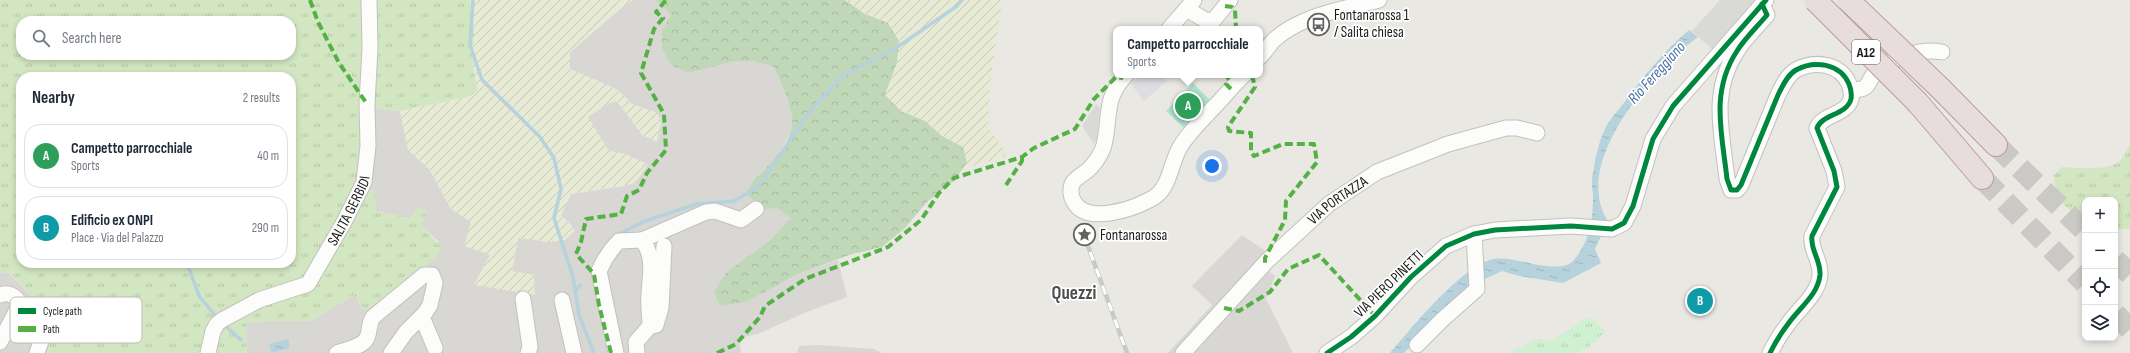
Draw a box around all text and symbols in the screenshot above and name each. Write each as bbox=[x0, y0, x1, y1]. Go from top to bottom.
place label: Fontanarossa 1 / Salita chiesa bbox=[1334, 6, 1410, 42]
bus stop icon: Fontanarossa 1 / Salita chiesa bbox=[1305, 11, 1331, 37]
search box bbox=[16, 16, 296, 60]
popup bbox=[1113, 26, 1263, 78]
icon: search bbox=[30, 27, 52, 49]
text: Search here bbox=[62, 29, 122, 48]
text: Campetto parrocchiale bbox=[1127, 35, 1249, 54]
water label: Rio Fereggiano bbox=[1624, 38, 1690, 108]
road number: A12 bbox=[1852, 40, 1880, 64]
text: Sports bbox=[1127, 54, 1156, 70]
text: Nearby bbox=[32, 88, 75, 108]
text: 2 results bbox=[243, 90, 280, 106]
pin: A bbox=[1175, 91, 1201, 121]
text: Campetto parrocchiale bbox=[71, 139, 192, 158]
text: A bbox=[43, 148, 49, 164]
text: 40 m bbox=[257, 148, 279, 164]
your location bbox=[1202, 156, 1222, 176]
text: Sports bbox=[71, 158, 100, 174]
street label: VIA PORTAZZA bbox=[1304, 171, 1372, 228]
street label: SALITA GERBIDI bbox=[323, 175, 374, 249]
map controls bbox=[2082, 197, 2118, 341]
button: + bbox=[2082, 197, 2118, 233]
text: Edificio ex ONPI bbox=[71, 211, 153, 230]
text: B bbox=[43, 220, 49, 236]
text: 290 m bbox=[252, 220, 279, 236]
place icon: Fontanarossa bbox=[1071, 222, 1097, 248]
place label: Fontanarossa bbox=[1100, 226, 1168, 245]
text: Place · Via del Palazzo bbox=[71, 230, 164, 246]
button: − bbox=[2082, 233, 2118, 269]
street label: VIA PIERO PINETTI bbox=[1350, 246, 1428, 322]
button: locate bbox=[2082, 269, 2118, 305]
district label: Quezzi bbox=[1052, 282, 1097, 305]
pin: B bbox=[1687, 286, 1713, 316]
legend bbox=[10, 297, 142, 343]
text: Cycle path bbox=[43, 305, 82, 318]
button: layers bbox=[2082, 305, 2118, 341]
text: Path bbox=[43, 323, 60, 336]

